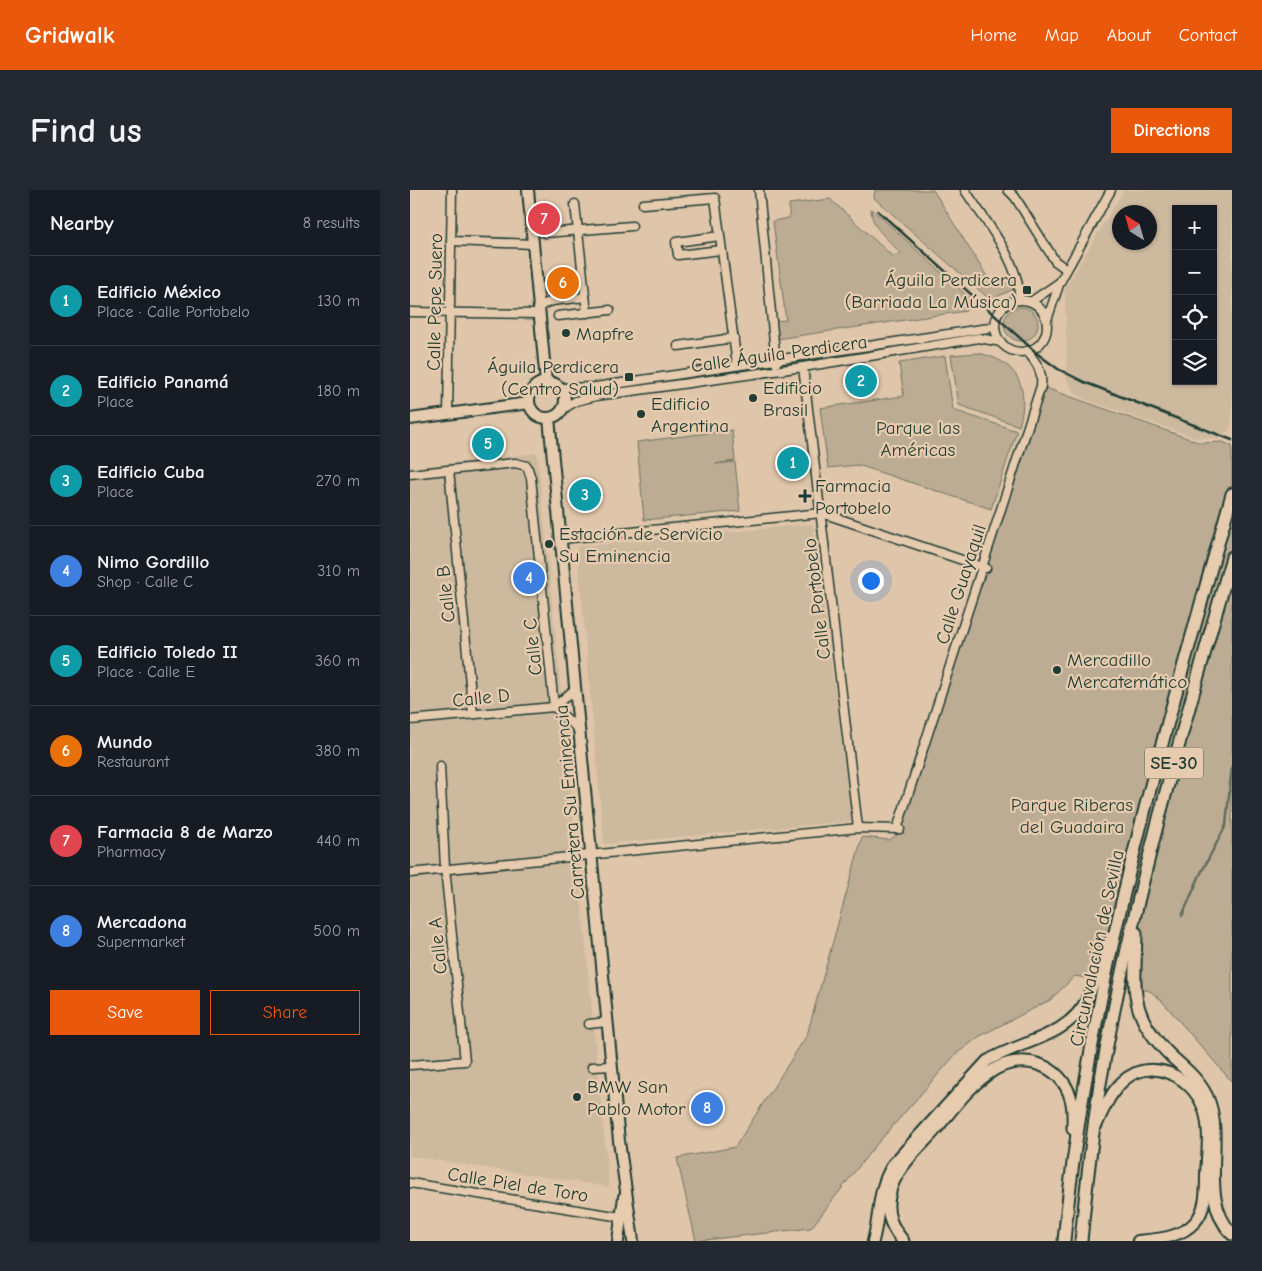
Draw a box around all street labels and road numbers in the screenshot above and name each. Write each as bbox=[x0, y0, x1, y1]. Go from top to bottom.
street label: Calle Pepe Suero bbox=[423, 233, 447, 371]
street label: Calle Águila Perdicera bbox=[690, 331, 869, 377]
street label: Calle Guayaquil bbox=[931, 522, 991, 647]
street label: Calle Portobelo bbox=[799, 537, 835, 661]
street label: Calle B bbox=[432, 564, 460, 624]
street label: Calle C bbox=[519, 617, 547, 677]
street label: Calle D bbox=[451, 684, 511, 712]
street label: Carretera Su Eminencia bbox=[551, 704, 589, 900]
road number: SE-30 bbox=[1145, 748, 1203, 778]
street label: Circunvalación de Sevilla bbox=[1065, 848, 1129, 1048]
street label: Calle A bbox=[424, 917, 452, 975]
street label: Calle Piel de Toro bbox=[446, 1163, 590, 1207]

